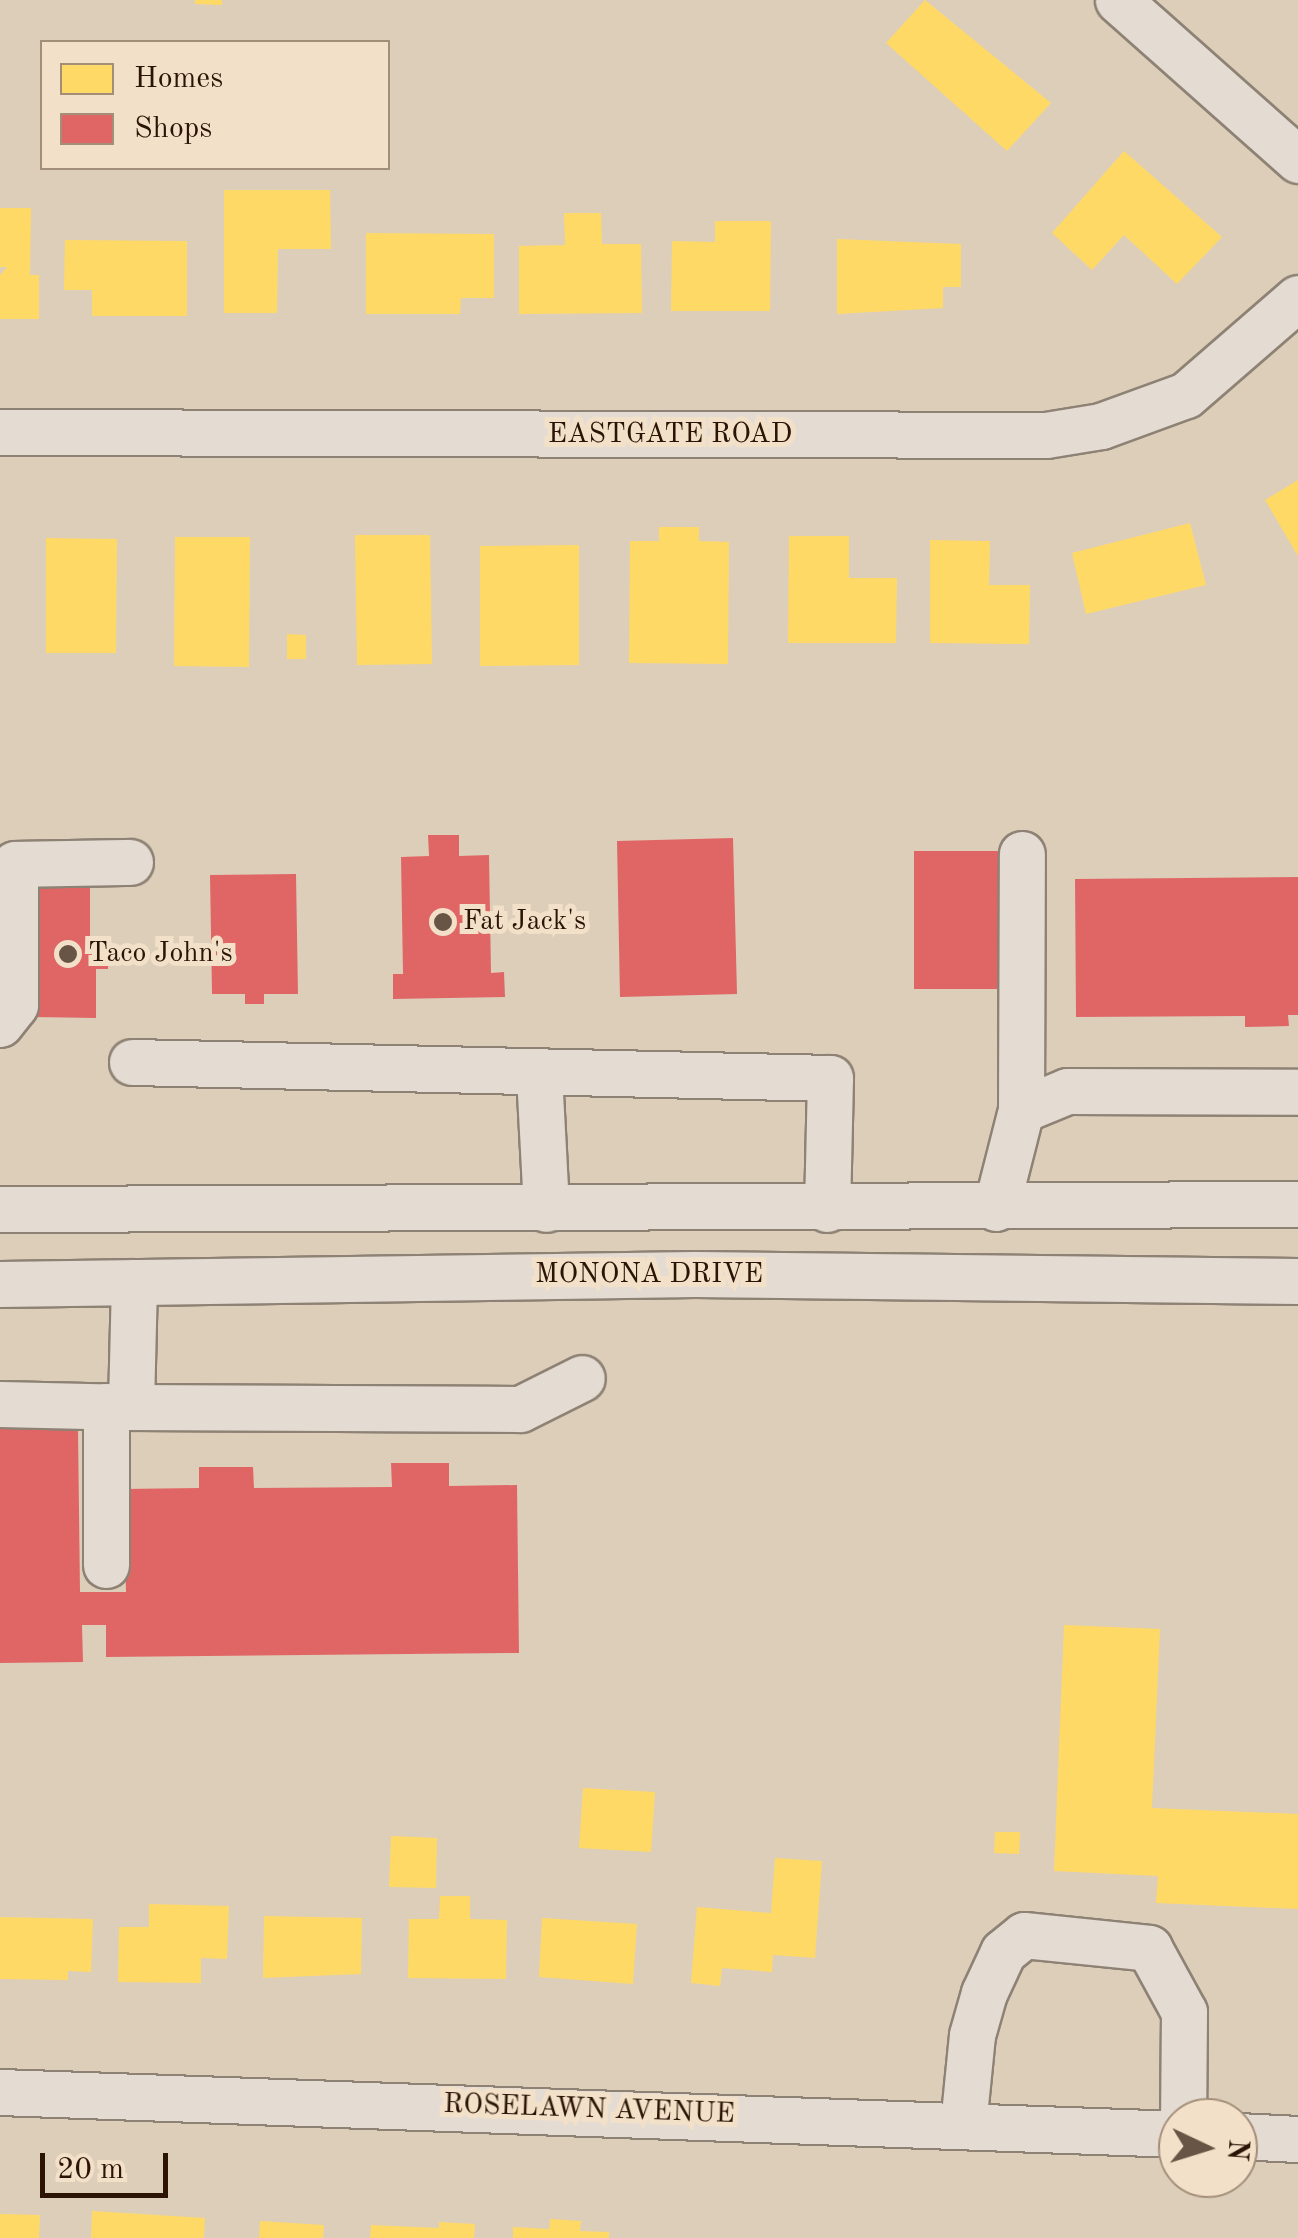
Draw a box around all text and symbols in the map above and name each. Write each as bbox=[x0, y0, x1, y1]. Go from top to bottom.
legend bbox=[40, 40, 390, 170]
text: Homes bbox=[134, 64, 223, 94]
text: Shops bbox=[134, 114, 212, 144]
street label: EASTGATE ROAD bbox=[548, 418, 792, 452]
place label: Fat Jack's bbox=[463, 905, 586, 939]
marker: Fat Jack's bbox=[432, 911, 454, 933]
place label: Taco John's bbox=[88, 937, 233, 971]
marker: Taco John's bbox=[57, 943, 79, 965]
street label: MONONA DRIVE bbox=[535, 1258, 763, 1292]
street label: ROSELAWN AVENUE bbox=[443, 2088, 735, 2132]
north arrow bbox=[1158, 2098, 1258, 2198]
scale bar bbox=[45, 2133, 172, 2195]
text: N bbox=[1221, 2138, 1251, 2162]
text: 20 m bbox=[57, 2155, 124, 2185]

